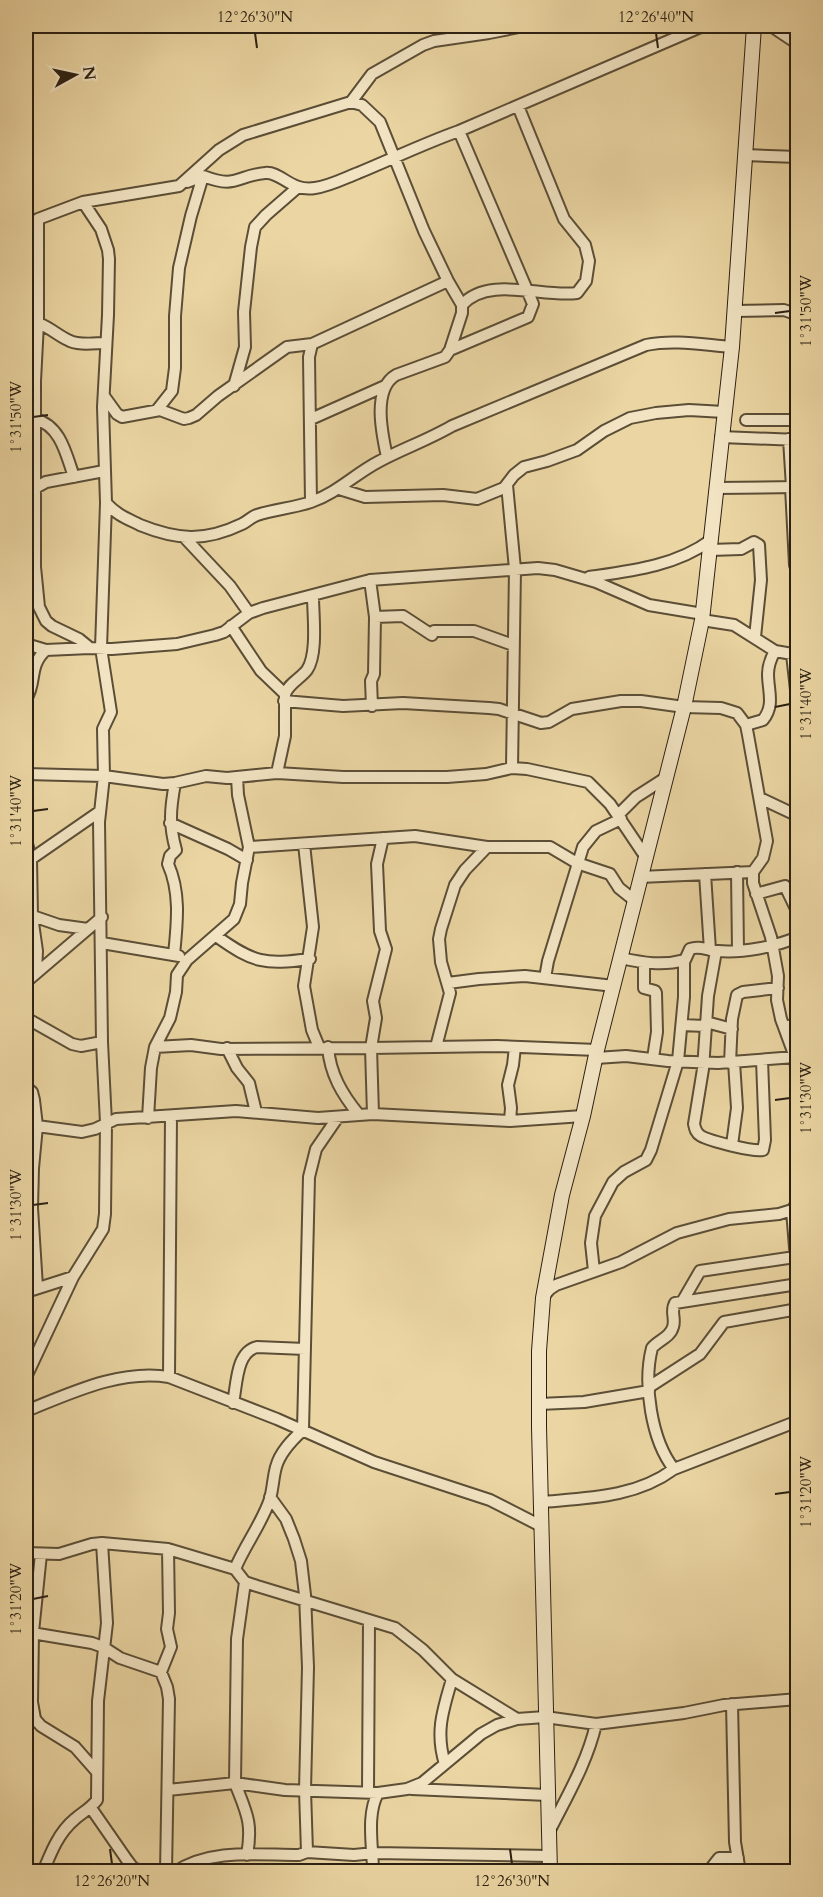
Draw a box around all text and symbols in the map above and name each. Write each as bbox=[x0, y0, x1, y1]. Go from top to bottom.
text: 12°26'30"N bbox=[217, 7, 293, 27]
text: 12°26'40"N bbox=[618, 7, 694, 27]
north arrow bbox=[45, 45, 105, 105]
text: N bbox=[77, 65, 101, 82]
text: 1°31'50"W bbox=[796, 274, 816, 347]
text: 1°31'50"W bbox=[6, 380, 26, 453]
text: 1°31'40"W bbox=[796, 667, 816, 740]
text: 1°31'40"W bbox=[6, 774, 26, 847]
text: 1°31'30"W bbox=[796, 1061, 816, 1134]
text: 1°31'30"W bbox=[6, 1168, 26, 1241]
text: 1°31'20"W bbox=[796, 1455, 816, 1528]
text: 1°31'20"W bbox=[6, 1562, 26, 1635]
text: 12°26'20"N bbox=[74, 1871, 150, 1891]
text: 12°26'30"N bbox=[474, 1871, 550, 1891]

